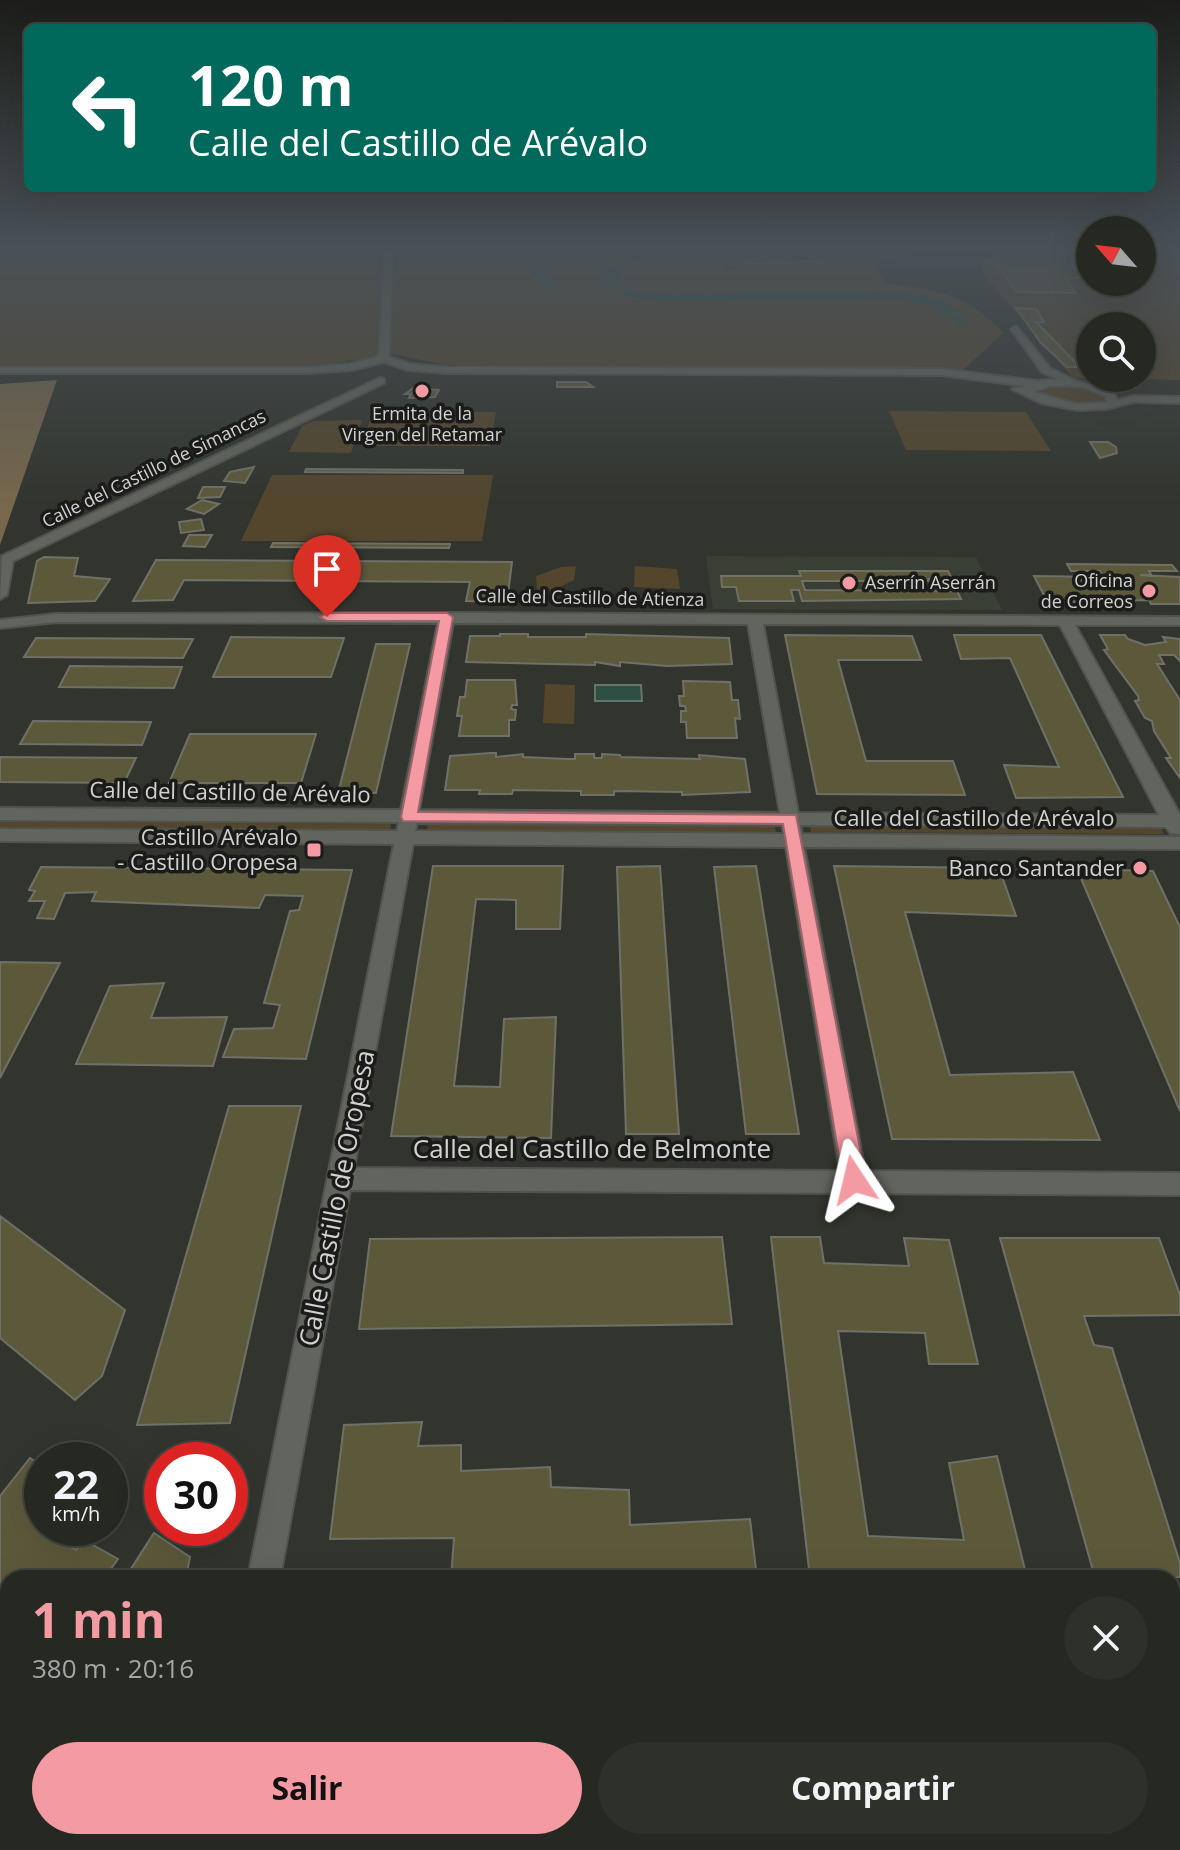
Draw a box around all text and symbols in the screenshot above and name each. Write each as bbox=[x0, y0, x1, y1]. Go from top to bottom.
text: 120 m bbox=[188, 46, 354, 122]
icon: left bbox=[56, 56, 160, 160]
text: Calle del Castillo de Arévalo bbox=[188, 118, 648, 167]
north arrow bbox=[1076, 216, 1156, 296]
map controls bbox=[1076, 216, 1156, 392]
button: search bbox=[1076, 312, 1156, 392]
marker: Ermita de la Virgen del Retamar bbox=[413, 382, 431, 400]
place label: Ermita de la Virgen del Retamar bbox=[342, 401, 503, 446]
street label: Calle del Castillo de Simancas bbox=[38, 403, 269, 533]
pin bbox=[293, 535, 361, 617]
icon: arrive bbox=[305, 547, 349, 591]
place label: Oficina de Correos bbox=[1041, 568, 1133, 613]
place label: Aserrín Aserrán bbox=[865, 570, 996, 594]
marker: Aserrín Aserrán bbox=[840, 574, 858, 592]
marker: Oficina de Correos bbox=[1140, 582, 1158, 600]
street label: Calle del Castillo de Atienza bbox=[475, 583, 705, 611]
street label: Calle del Castillo de Arévalo bbox=[89, 774, 371, 808]
street label: Calle del Castillo de Arévalo bbox=[833, 802, 1115, 832]
place label: Castillo Arévalo - Castillo Oropesa bbox=[117, 821, 298, 876]
marker: Castillo Arévalo - Castillo Oropesa bbox=[305, 841, 323, 859]
place label: Banco Santander bbox=[948, 852, 1124, 882]
marker: Banco Santander bbox=[1131, 859, 1149, 877]
street label: Calle Castillo de Oropesa bbox=[290, 1047, 382, 1349]
street label: Calle del Castillo de Belmonte bbox=[413, 1130, 771, 1166]
position arrow bbox=[812, 1138, 896, 1222]
speed limit sign: 30 bbox=[144, 1442, 248, 1546]
text: 22 bbox=[53, 1456, 99, 1511]
text: km/h bbox=[52, 1500, 100, 1527]
text: 1 min bbox=[32, 1587, 165, 1652]
button: close bbox=[1064, 1596, 1148, 1680]
text: 380 m · 20:16 bbox=[32, 1650, 194, 1686]
button: Salir bbox=[32, 1742, 582, 1834]
button: Compartir bbox=[598, 1742, 1148, 1834]

